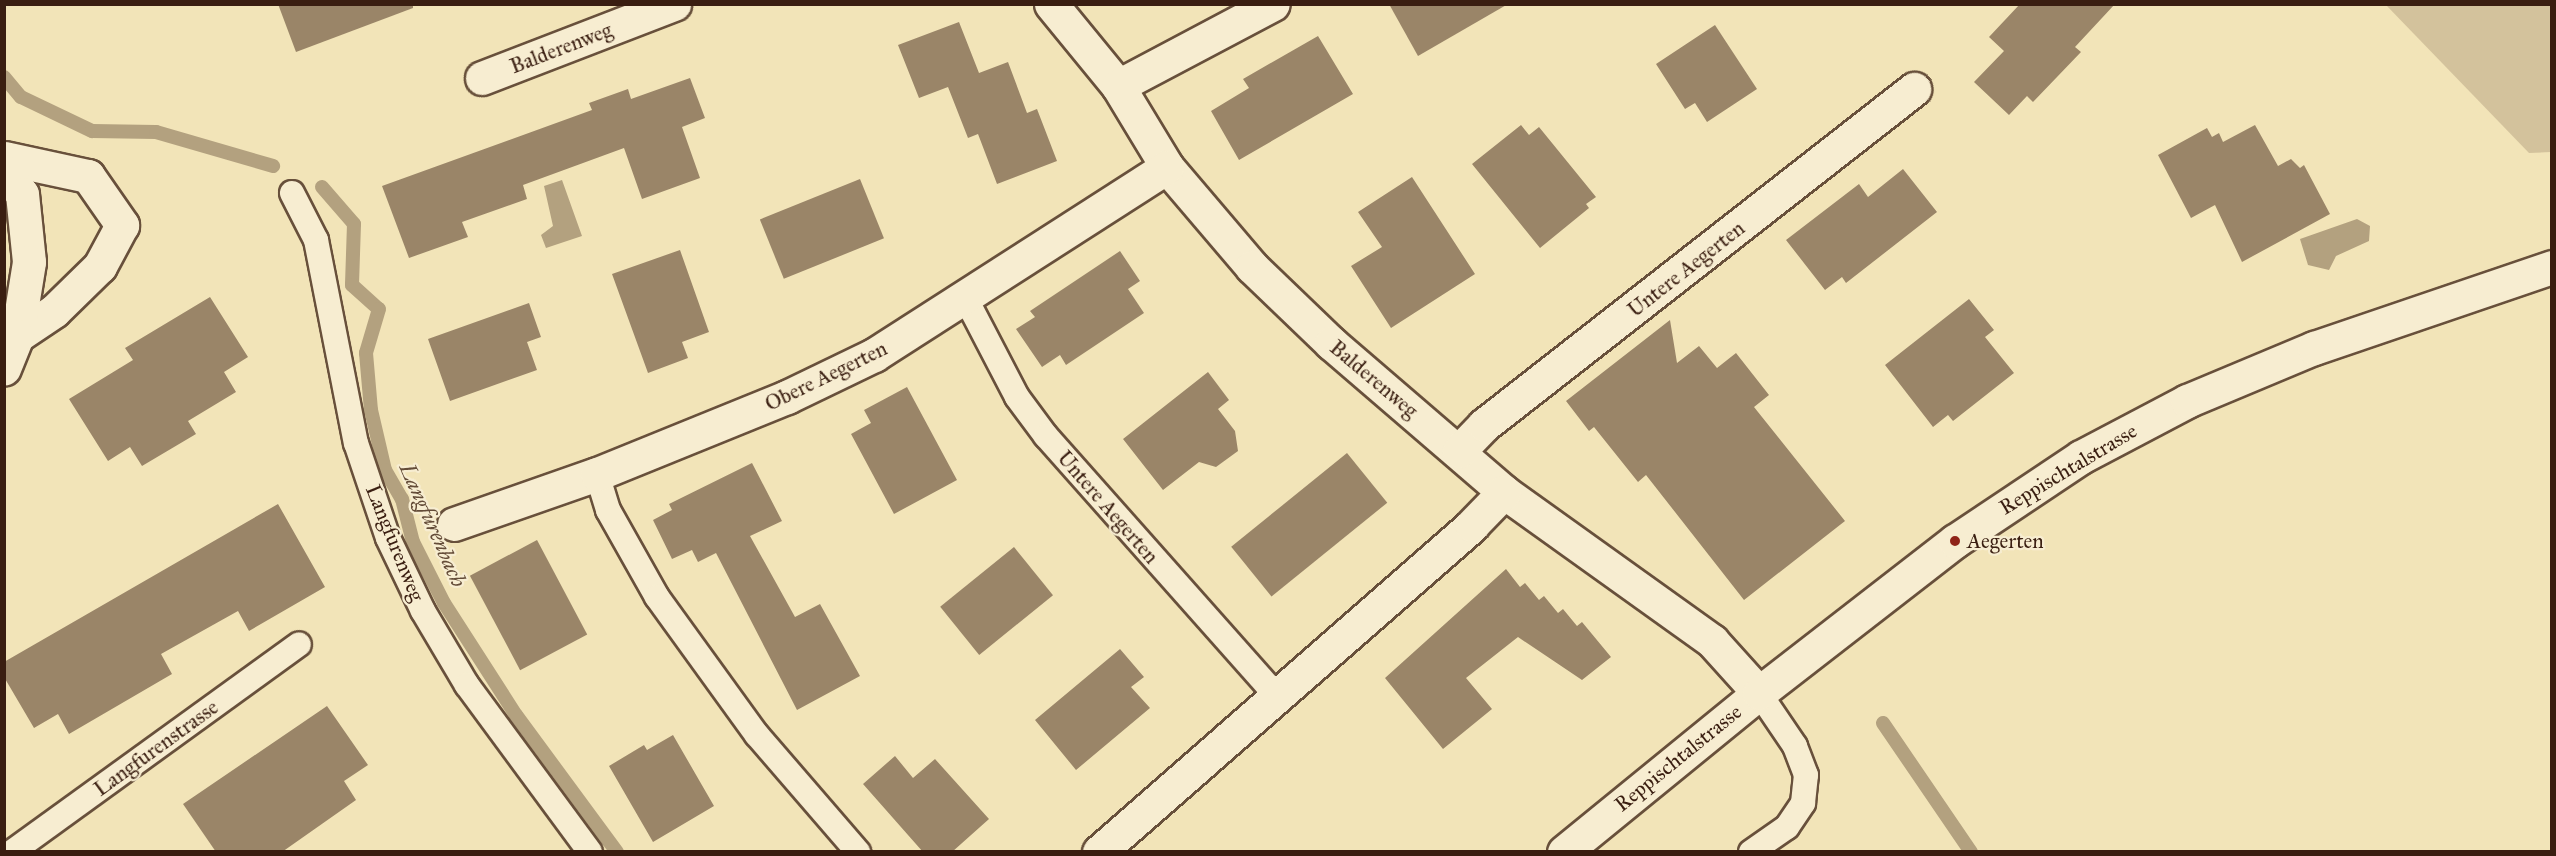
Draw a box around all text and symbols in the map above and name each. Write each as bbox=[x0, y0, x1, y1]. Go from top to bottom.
street label: Balderenweg bbox=[506, 17, 616, 79]
street label: Untere Aegerten bbox=[1623, 216, 1749, 322]
street label: Balderenweg bbox=[1325, 335, 1423, 423]
street label: Obere Aegerten bbox=[761, 336, 891, 416]
street label: Reppischtalstrasse bbox=[1995, 418, 2141, 520]
street label: Untere Aegerten bbox=[1052, 445, 1164, 569]
water label: Langfurenbach bbox=[394, 459, 472, 591]
street label: Langfurenweg bbox=[360, 481, 430, 605]
place label: Aegerten bbox=[1967, 528, 2044, 554]
marker: Aegerten bbox=[1948, 534, 1962, 548]
street label: Langfurenstrasse bbox=[89, 694, 223, 802]
street label: Reppischtalstrasse bbox=[1609, 699, 1747, 817]

